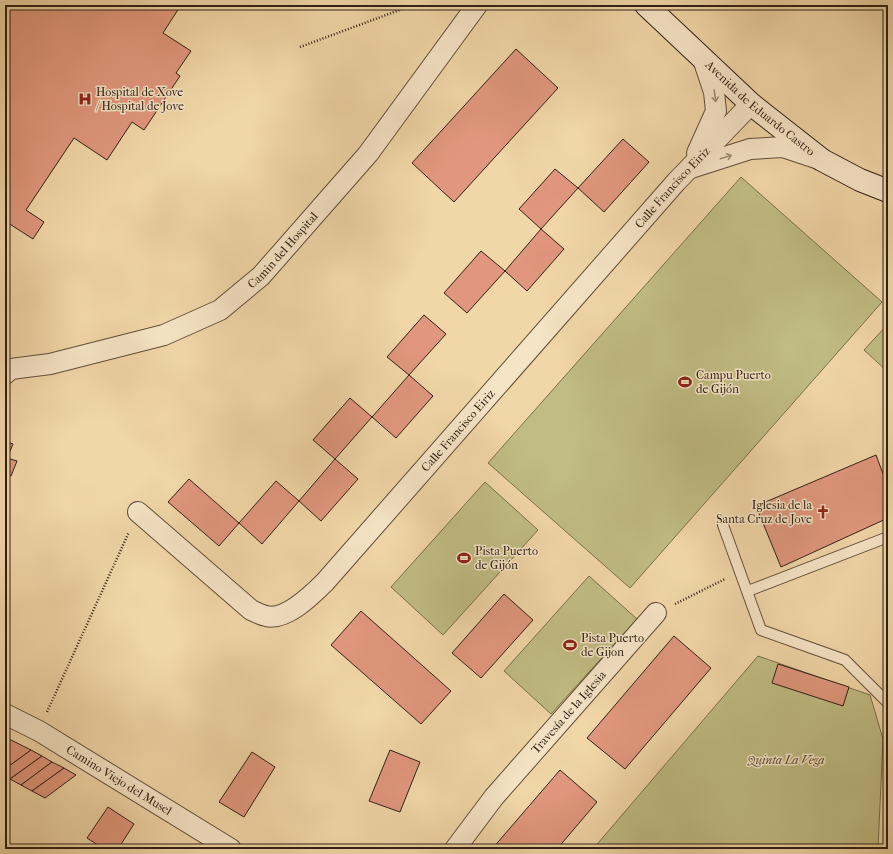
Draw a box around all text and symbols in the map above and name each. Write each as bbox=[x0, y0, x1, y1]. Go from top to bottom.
street label: Avenida de Eduardo Castro bbox=[702, 57, 818, 159]
place label: Hospital de Xove / Hospital de Jove bbox=[95, 85, 184, 113]
one-way arrow bbox=[711, 89, 719, 102]
hospital icon: Hospital de Xove / Hospital de Jove bbox=[77, 91, 93, 107]
street label: Calle Francisco Eiriz bbox=[632, 144, 713, 231]
one-way arrow bbox=[720, 153, 733, 160]
street label: Camin del Hospital bbox=[245, 209, 321, 291]
place label: Campu Puerto de Gijón bbox=[696, 368, 771, 396]
sports icon: Campu Puerto de Gijón bbox=[677, 374, 693, 390]
street label: Calle Francisco Eiriz bbox=[418, 386, 498, 474]
place label: Iglesia de la Santa Cruz de Jove bbox=[716, 498, 812, 526]
church icon: Iglesia de la Santa Cruz de Jove bbox=[815, 504, 831, 520]
place label: Pista Puerto de Gijón bbox=[475, 544, 538, 572]
sports icon: Pista Puerto de Gijón bbox=[456, 550, 472, 566]
place label: Pista Puerto de Gijon bbox=[581, 631, 644, 659]
sports icon: Pista Puerto de Gijon bbox=[562, 637, 578, 653]
street label: Travesía de la Iglesia bbox=[528, 668, 609, 757]
street label: Camino Viejo del Musel bbox=[64, 742, 175, 818]
park label: Quinta La Vega bbox=[746, 753, 825, 768]

